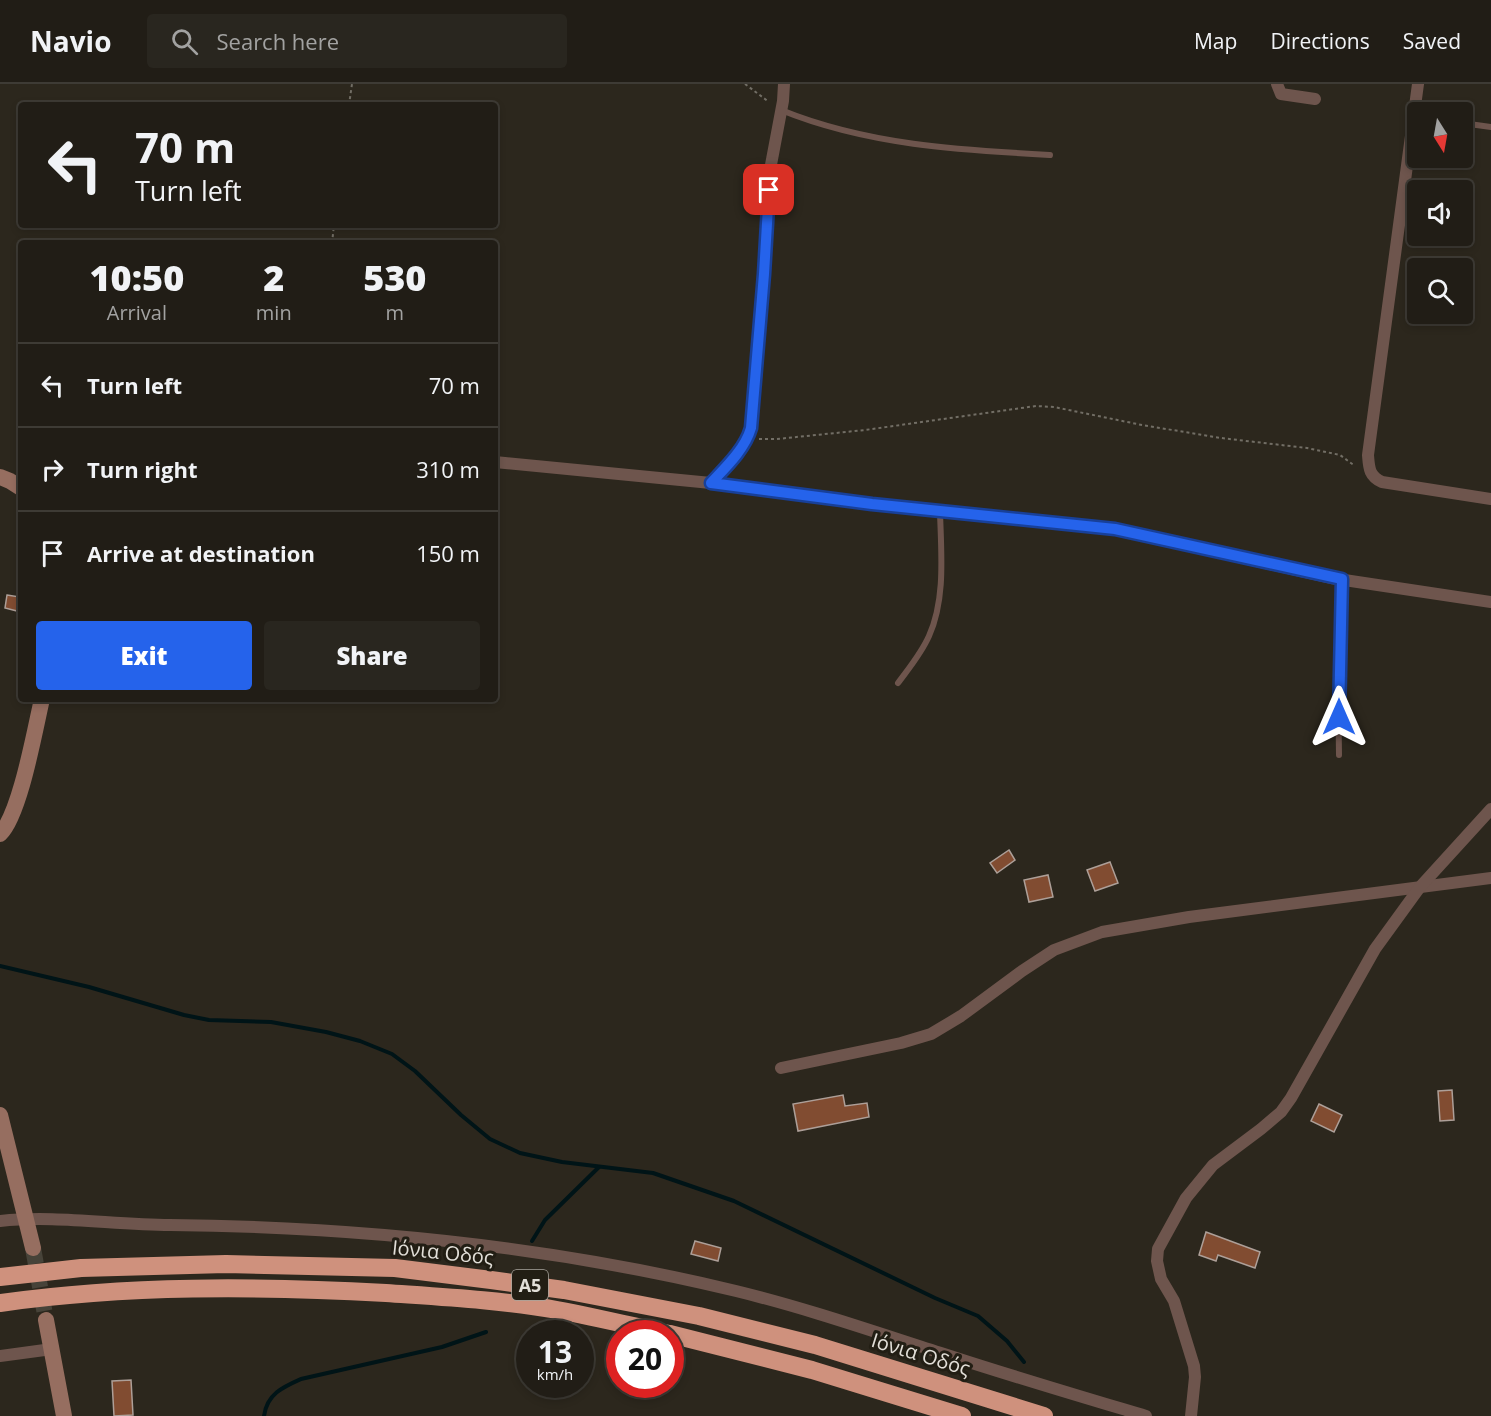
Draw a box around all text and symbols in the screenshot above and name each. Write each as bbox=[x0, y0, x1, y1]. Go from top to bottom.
search box bbox=[147, 14, 567, 68]
text: Navio bbox=[30, 22, 111, 60]
icon: search bbox=[168, 25, 201, 58]
text: Search here bbox=[216, 26, 339, 56]
text: Map bbox=[1194, 27, 1237, 55]
text: Directions bbox=[1270, 27, 1370, 55]
text: Saved bbox=[1403, 27, 1461, 55]
north arrow bbox=[1407, 102, 1473, 168]
map controls bbox=[1407, 102, 1473, 324]
text: 70 m bbox=[135, 118, 235, 175]
icon: left bbox=[36, 126, 114, 204]
pin bbox=[743, 164, 794, 215]
text: Turn left bbox=[135, 172, 242, 209]
icon: arrive bbox=[752, 173, 785, 206]
button: sound bbox=[1407, 180, 1473, 246]
text: 10:50 bbox=[90, 253, 184, 302]
text: 2 bbox=[263, 253, 284, 302]
text: 530 bbox=[363, 253, 426, 302]
button: search bbox=[1407, 258, 1473, 324]
text: Arrival bbox=[107, 299, 167, 326]
text: min bbox=[256, 299, 292, 326]
text: m bbox=[386, 299, 404, 326]
icon: left bbox=[36, 369, 69, 402]
text: Turn left bbox=[87, 370, 182, 400]
text: 70 m bbox=[429, 370, 480, 400]
icon: right bbox=[36, 453, 69, 486]
text: Turn right bbox=[87, 454, 198, 484]
text: 310 m bbox=[416, 454, 480, 484]
icon: arrive bbox=[36, 537, 69, 570]
text: Arrive at destination bbox=[87, 538, 315, 568]
text: 150 m bbox=[416, 538, 480, 568]
button: Exit bbox=[36, 621, 252, 690]
button: Share bbox=[264, 621, 480, 690]
position arrow bbox=[1307, 685, 1371, 749]
street label: Ιόνια Οδός bbox=[391, 1233, 495, 1271]
road number: Α5 bbox=[512, 1270, 548, 1300]
speed limit sign: 20 bbox=[606, 1320, 684, 1398]
street label: Ιόνια Οδός bbox=[868, 1326, 974, 1382]
text: 13 bbox=[538, 1331, 572, 1372]
text: km/h bbox=[537, 1364, 573, 1384]

